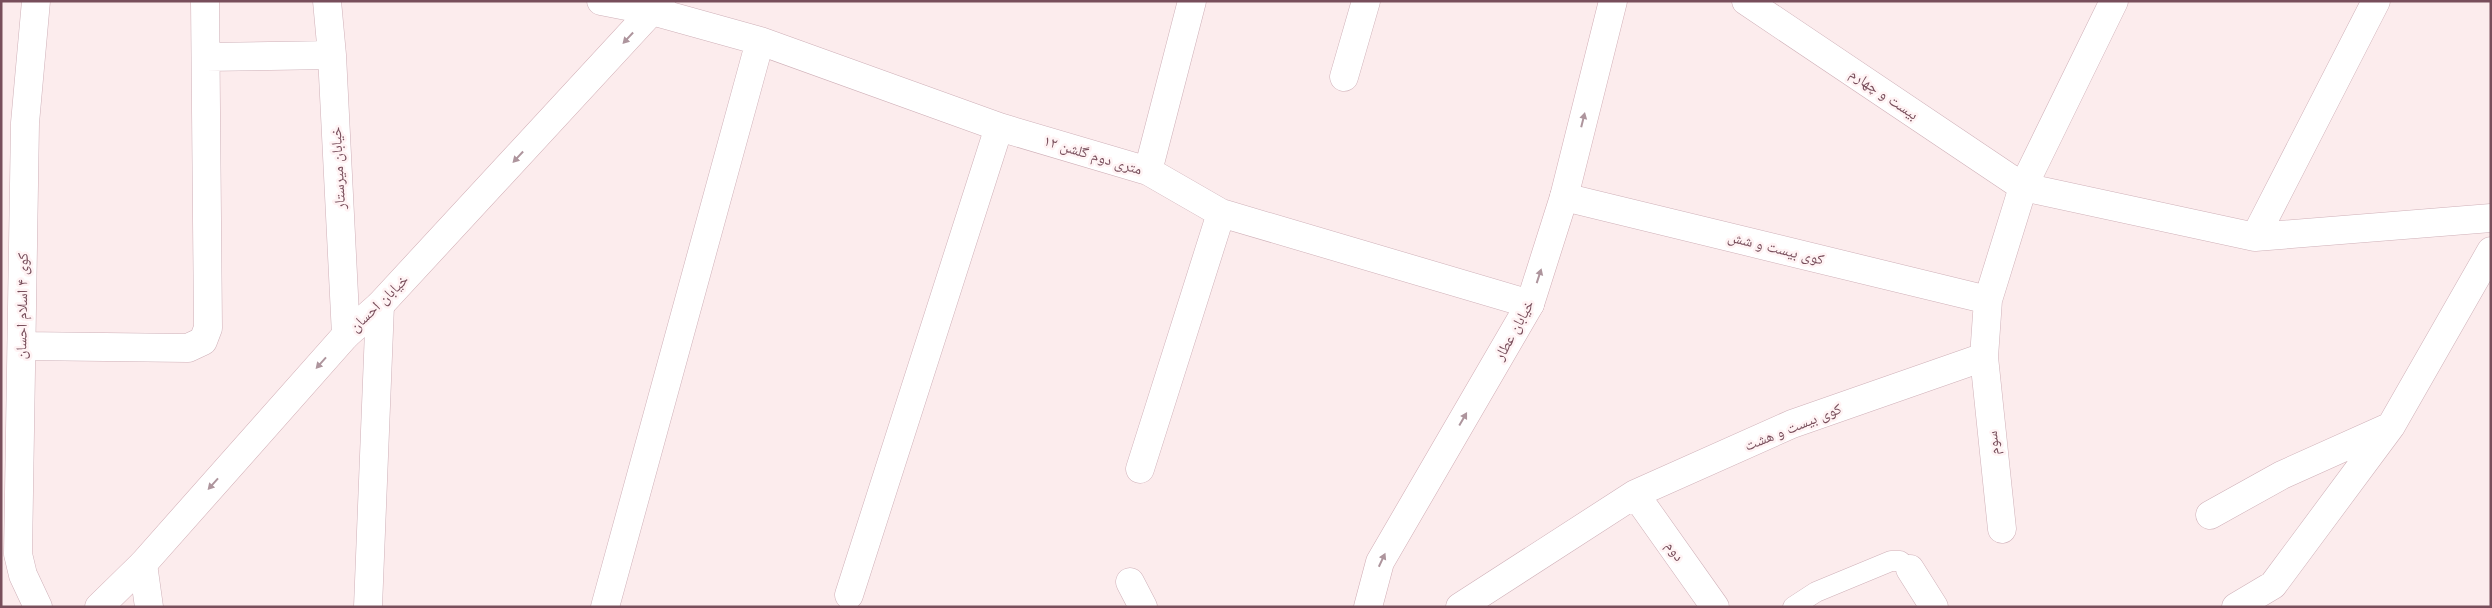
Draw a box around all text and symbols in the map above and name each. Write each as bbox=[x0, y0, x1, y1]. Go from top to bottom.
one-way arrow bbox=[622, 31, 634, 43]
street label: بیست و چهارم bbox=[1846, 64, 1922, 124]
one-way arrow bbox=[1579, 113, 1587, 128]
street label: خیابان میرستار bbox=[327, 126, 350, 211]
street label: ۱۲ متری دوم گلشن bbox=[1041, 131, 1145, 180]
one-way arrow bbox=[512, 150, 524, 162]
street label: کوی بیست و شش bbox=[1726, 227, 1826, 270]
street label: کوی ۴ اسلام احسان bbox=[12, 252, 33, 360]
one-way arrow bbox=[1535, 269, 1543, 284]
street label: خیابان احسان bbox=[346, 270, 413, 336]
street label: خیابان عطار bbox=[1490, 296, 1539, 365]
one-way arrow bbox=[315, 356, 327, 368]
street label: کوی بیست و هشت bbox=[1742, 399, 1845, 456]
one-way arrow bbox=[1458, 413, 1467, 426]
street label: سوم bbox=[1983, 430, 2004, 456]
one-way arrow bbox=[207, 478, 219, 490]
street label: دوم bbox=[1661, 537, 1688, 565]
one-way arrow bbox=[1378, 553, 1386, 567]

